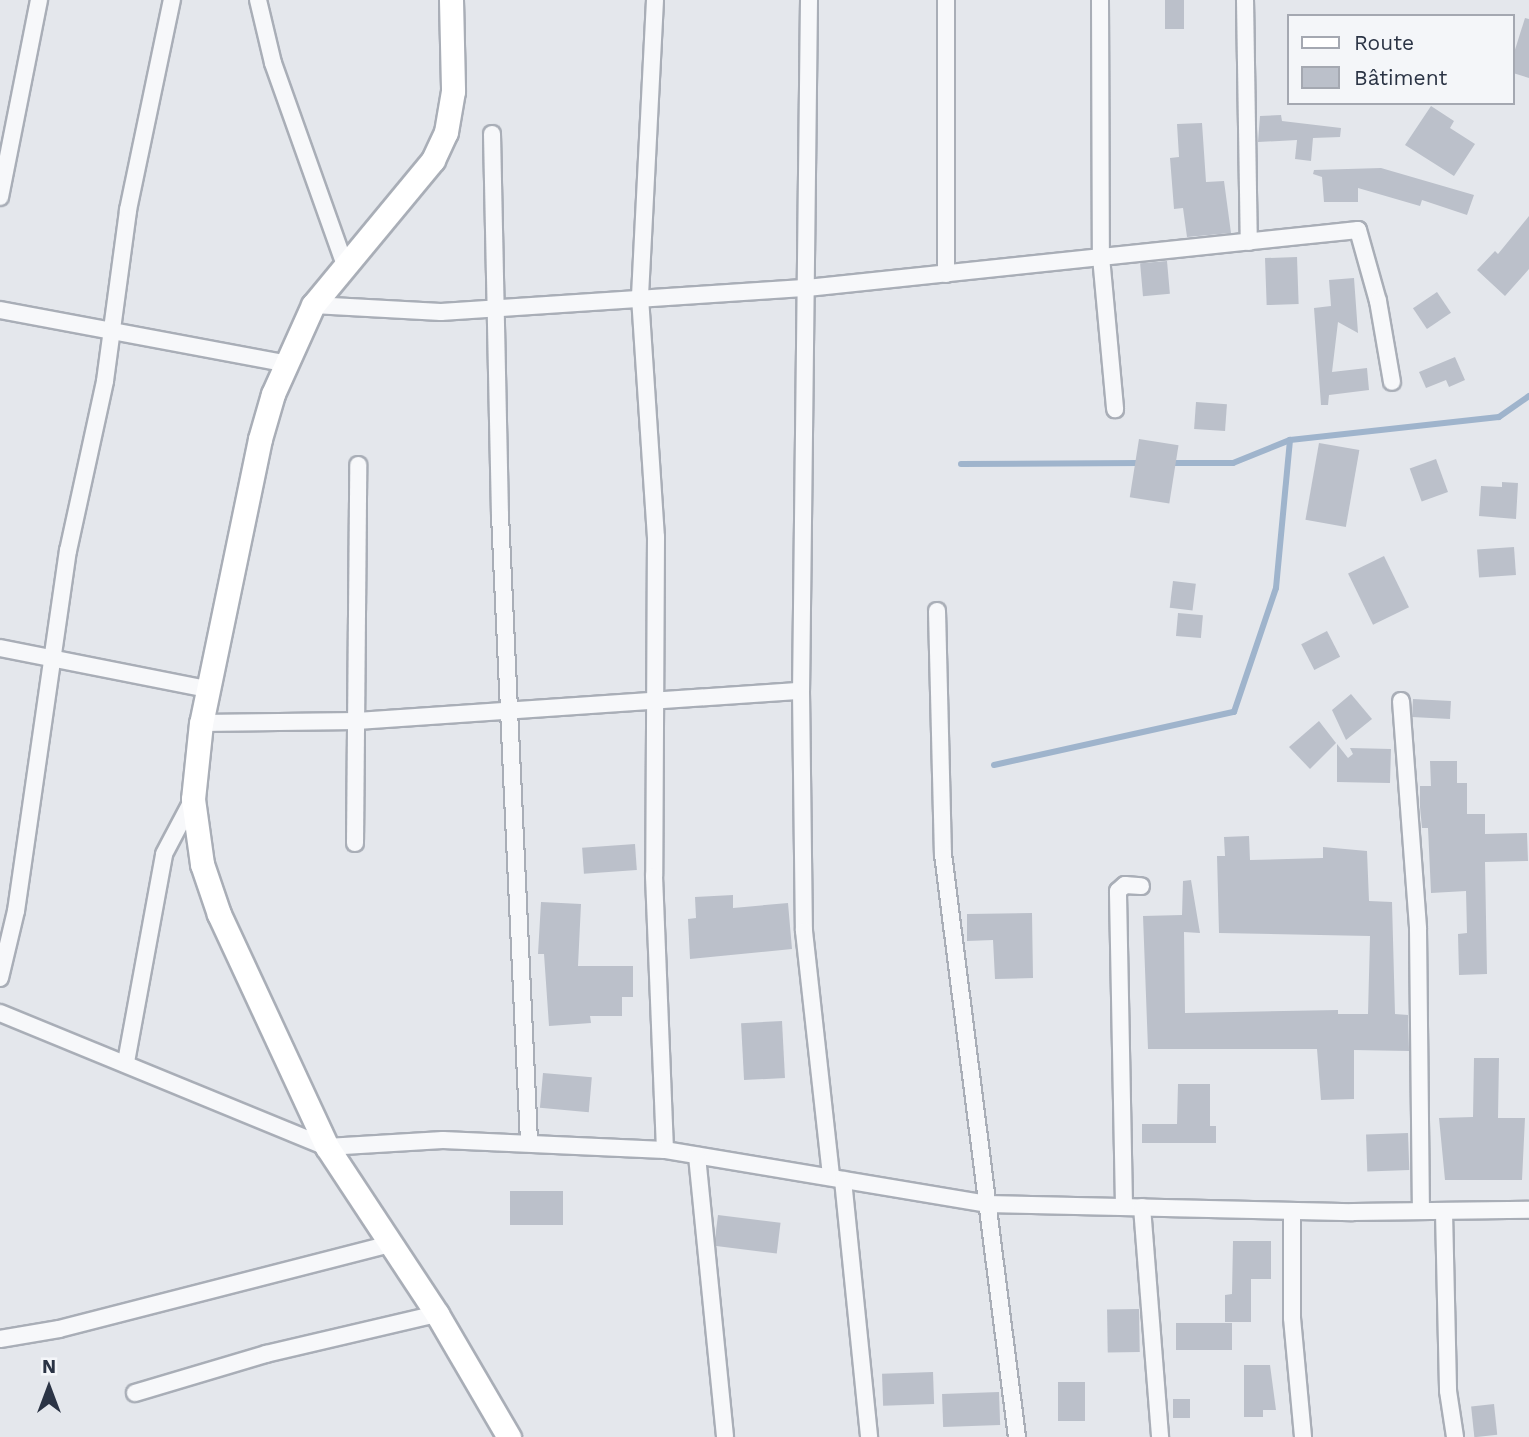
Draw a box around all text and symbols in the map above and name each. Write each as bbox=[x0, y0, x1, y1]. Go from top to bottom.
legend bbox=[1288, 14, 1515, 105]
text: Route bbox=[1354, 30, 1414, 55]
text: Bâtiment bbox=[1354, 65, 1447, 90]
north arrow bbox=[14, 1353, 84, 1423]
text: N bbox=[42, 1355, 56, 1378]

